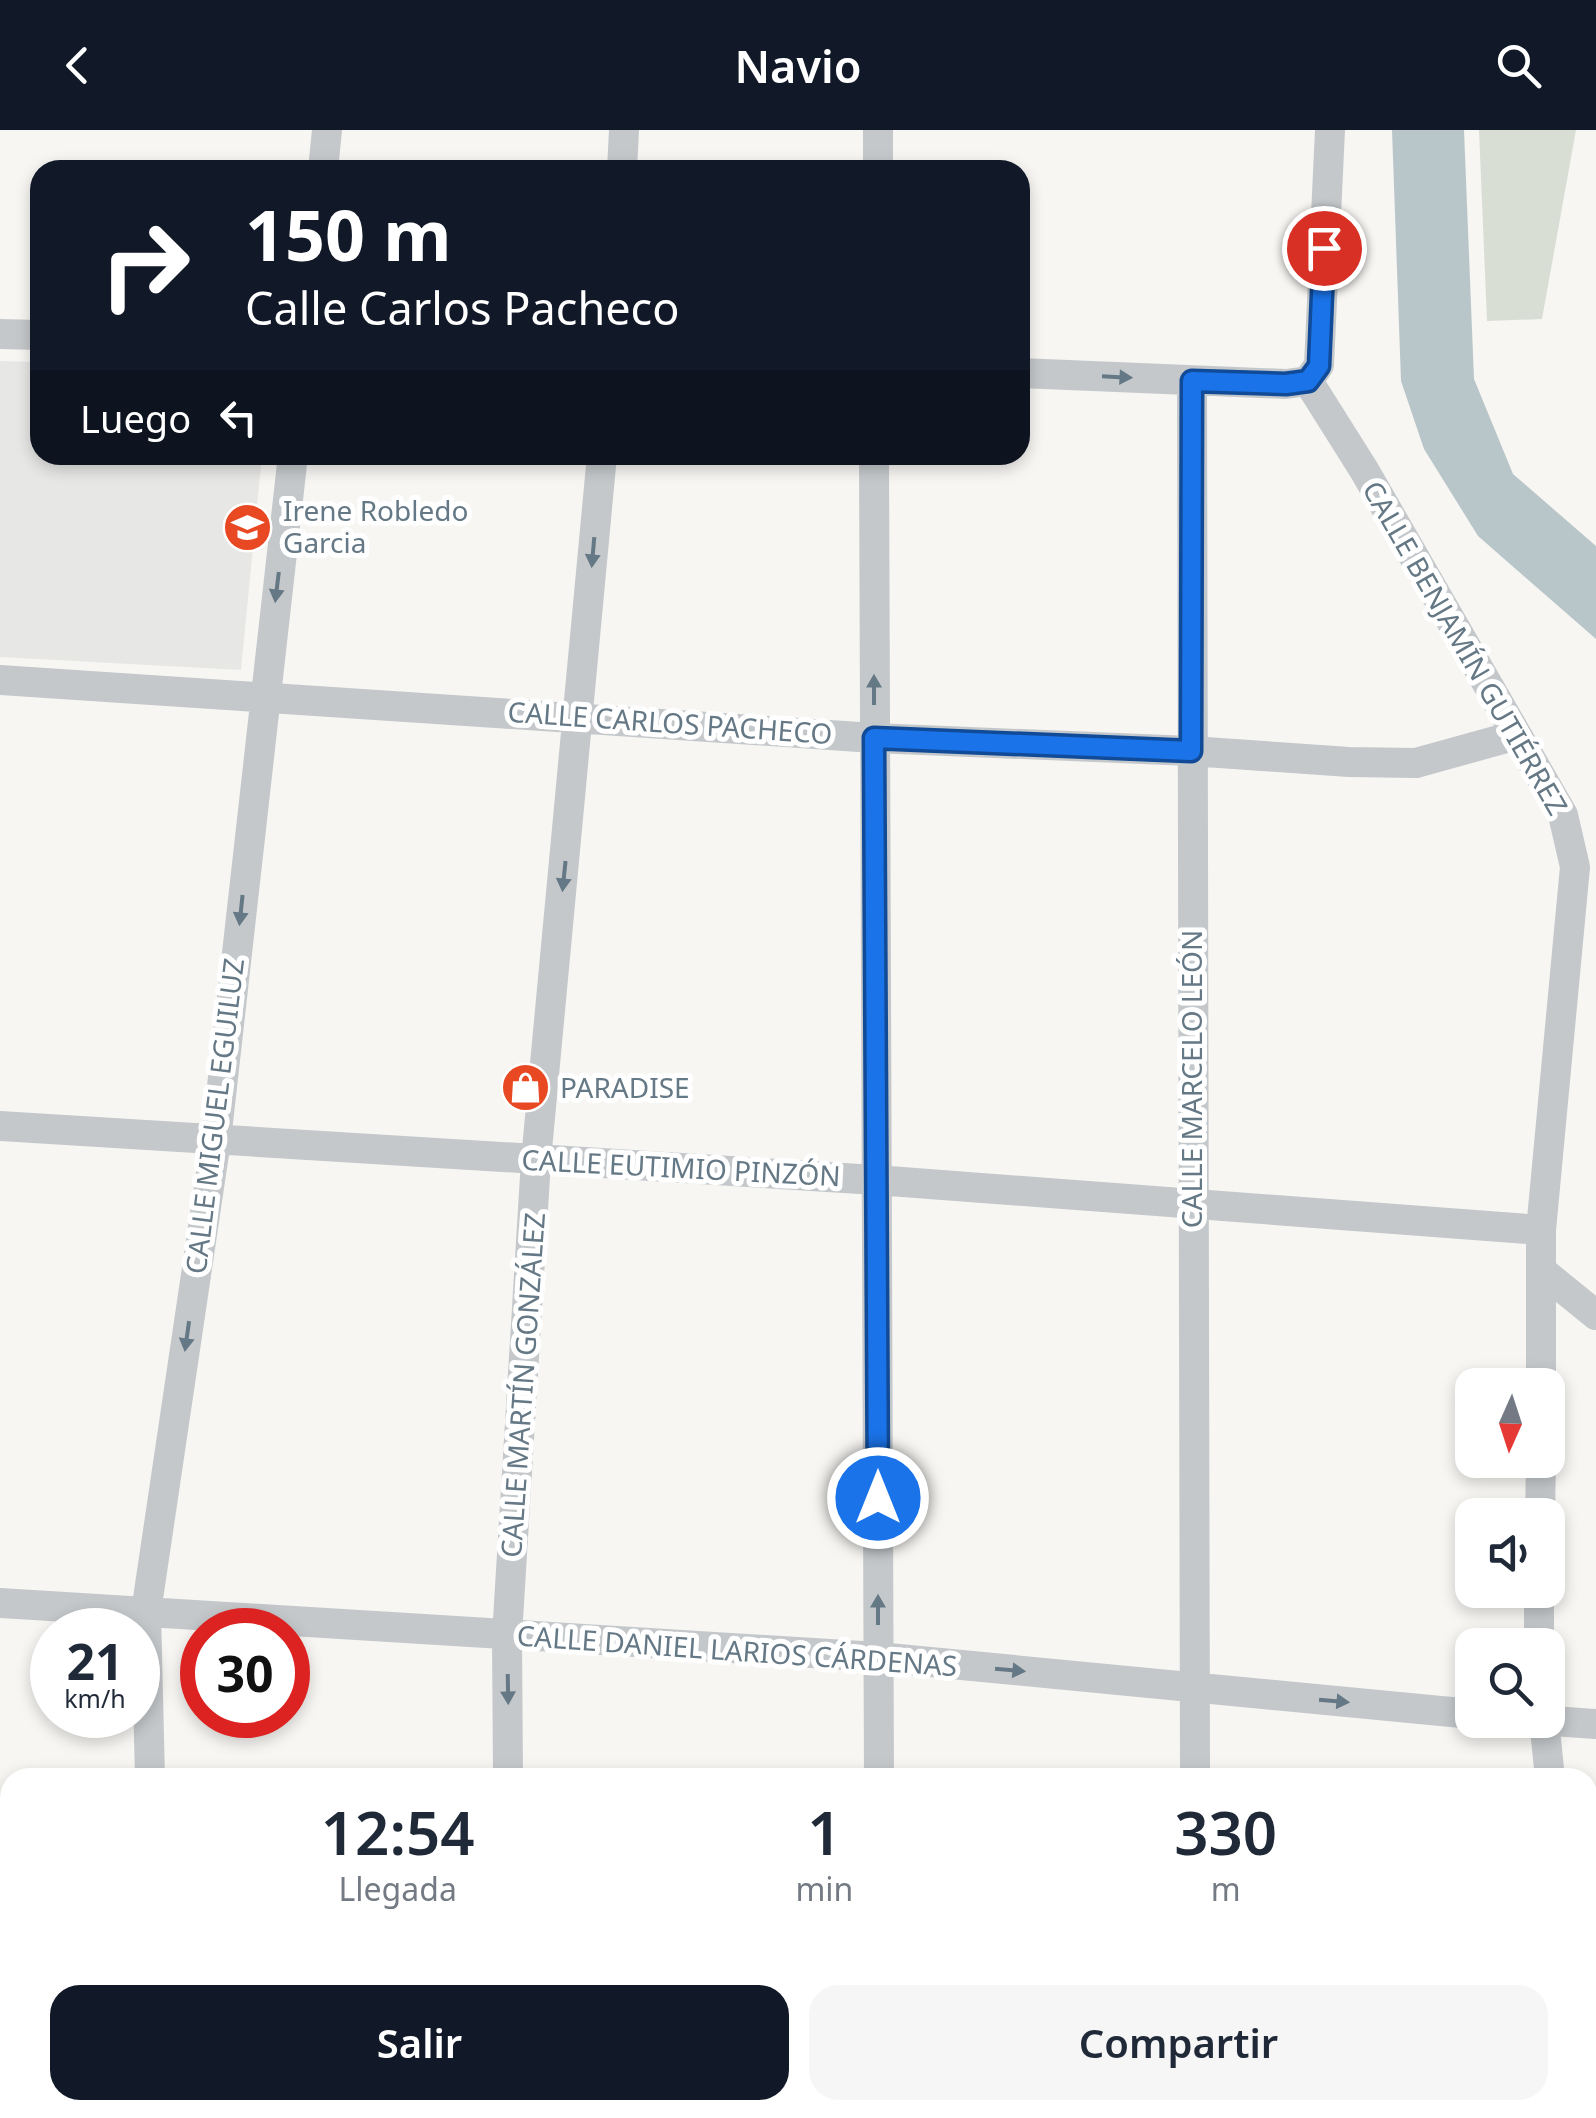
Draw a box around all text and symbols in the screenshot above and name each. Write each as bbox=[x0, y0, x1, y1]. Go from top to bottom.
text: Navio bbox=[734, 35, 862, 96]
icon: back bbox=[50, 38, 105, 93]
icon: search bbox=[1491, 38, 1546, 93]
text: 150 m bbox=[245, 186, 452, 282]
icon: right bbox=[80, 200, 210, 330]
pin bbox=[1282, 206, 1367, 291]
icon: arrive bbox=[1297, 221, 1352, 276]
text: Calle Carlos Pacheco bbox=[245, 277, 679, 338]
one-way arrow bbox=[1102, 370, 1134, 386]
icon: left bbox=[211, 390, 266, 445]
text: Luego bbox=[80, 392, 191, 444]
street label: CALLE BENJAMÍN GUTIÉRREZ bbox=[1354, 474, 1577, 821]
place label: Irene Robledo Garcia bbox=[283, 491, 468, 561]
school or university icon: Irene Robledo Garcia bbox=[222, 501, 274, 553]
one-way arrow bbox=[585, 537, 601, 569]
one-way arrow bbox=[269, 571, 285, 603]
one-way arrow bbox=[866, 674, 882, 706]
street label: CALLE CARLOS PACHECO bbox=[506, 692, 834, 752]
one-way arrow bbox=[555, 860, 571, 892]
one-way arrow bbox=[233, 894, 249, 926]
street label: CALLE MARCELO LEÓN bbox=[1172, 930, 1210, 1228]
street label: CALLE MIGUEL EGUILUZ bbox=[176, 956, 252, 1276]
shop icon: PARADISE bbox=[499, 1062, 551, 1114]
place label: PARADISE bbox=[560, 1068, 690, 1106]
street label: CALLE EUTIMIO PINZÓN bbox=[521, 1140, 842, 1194]
street label: CALLE MARTÍN GONZÁLEZ bbox=[491, 1211, 553, 1559]
one-way arrow bbox=[178, 1321, 194, 1352]
north arrow bbox=[1455, 1368, 1565, 1478]
map controls bbox=[1455, 1368, 1565, 1738]
position arrow bbox=[826, 1446, 930, 1550]
button: sound bbox=[1455, 1498, 1565, 1608]
one-way arrow bbox=[870, 1594, 886, 1626]
speed limit sign: 30 bbox=[180, 1608, 310, 1738]
street label: CALLE DANIEL LARIOS CÁRDENAS bbox=[516, 1616, 959, 1684]
text: 21 bbox=[66, 1627, 124, 1695]
button: search bbox=[1455, 1628, 1565, 1738]
one-way arrow bbox=[995, 1662, 1027, 1678]
one-way arrow bbox=[500, 1673, 516, 1705]
text: km/h bbox=[64, 1681, 126, 1715]
one-way arrow bbox=[1318, 1693, 1350, 1709]
text: 12:54 bbox=[321, 1791, 475, 1873]
text: 1 bbox=[807, 1791, 842, 1873]
text: 330 bbox=[1174, 1791, 1277, 1873]
text: Llegada bbox=[339, 1867, 457, 1910]
text: min bbox=[795, 1867, 853, 1910]
text: m bbox=[1211, 1867, 1241, 1910]
button: Salir bbox=[50, 1985, 789, 2100]
button: Compartir bbox=[809, 1985, 1548, 2100]

